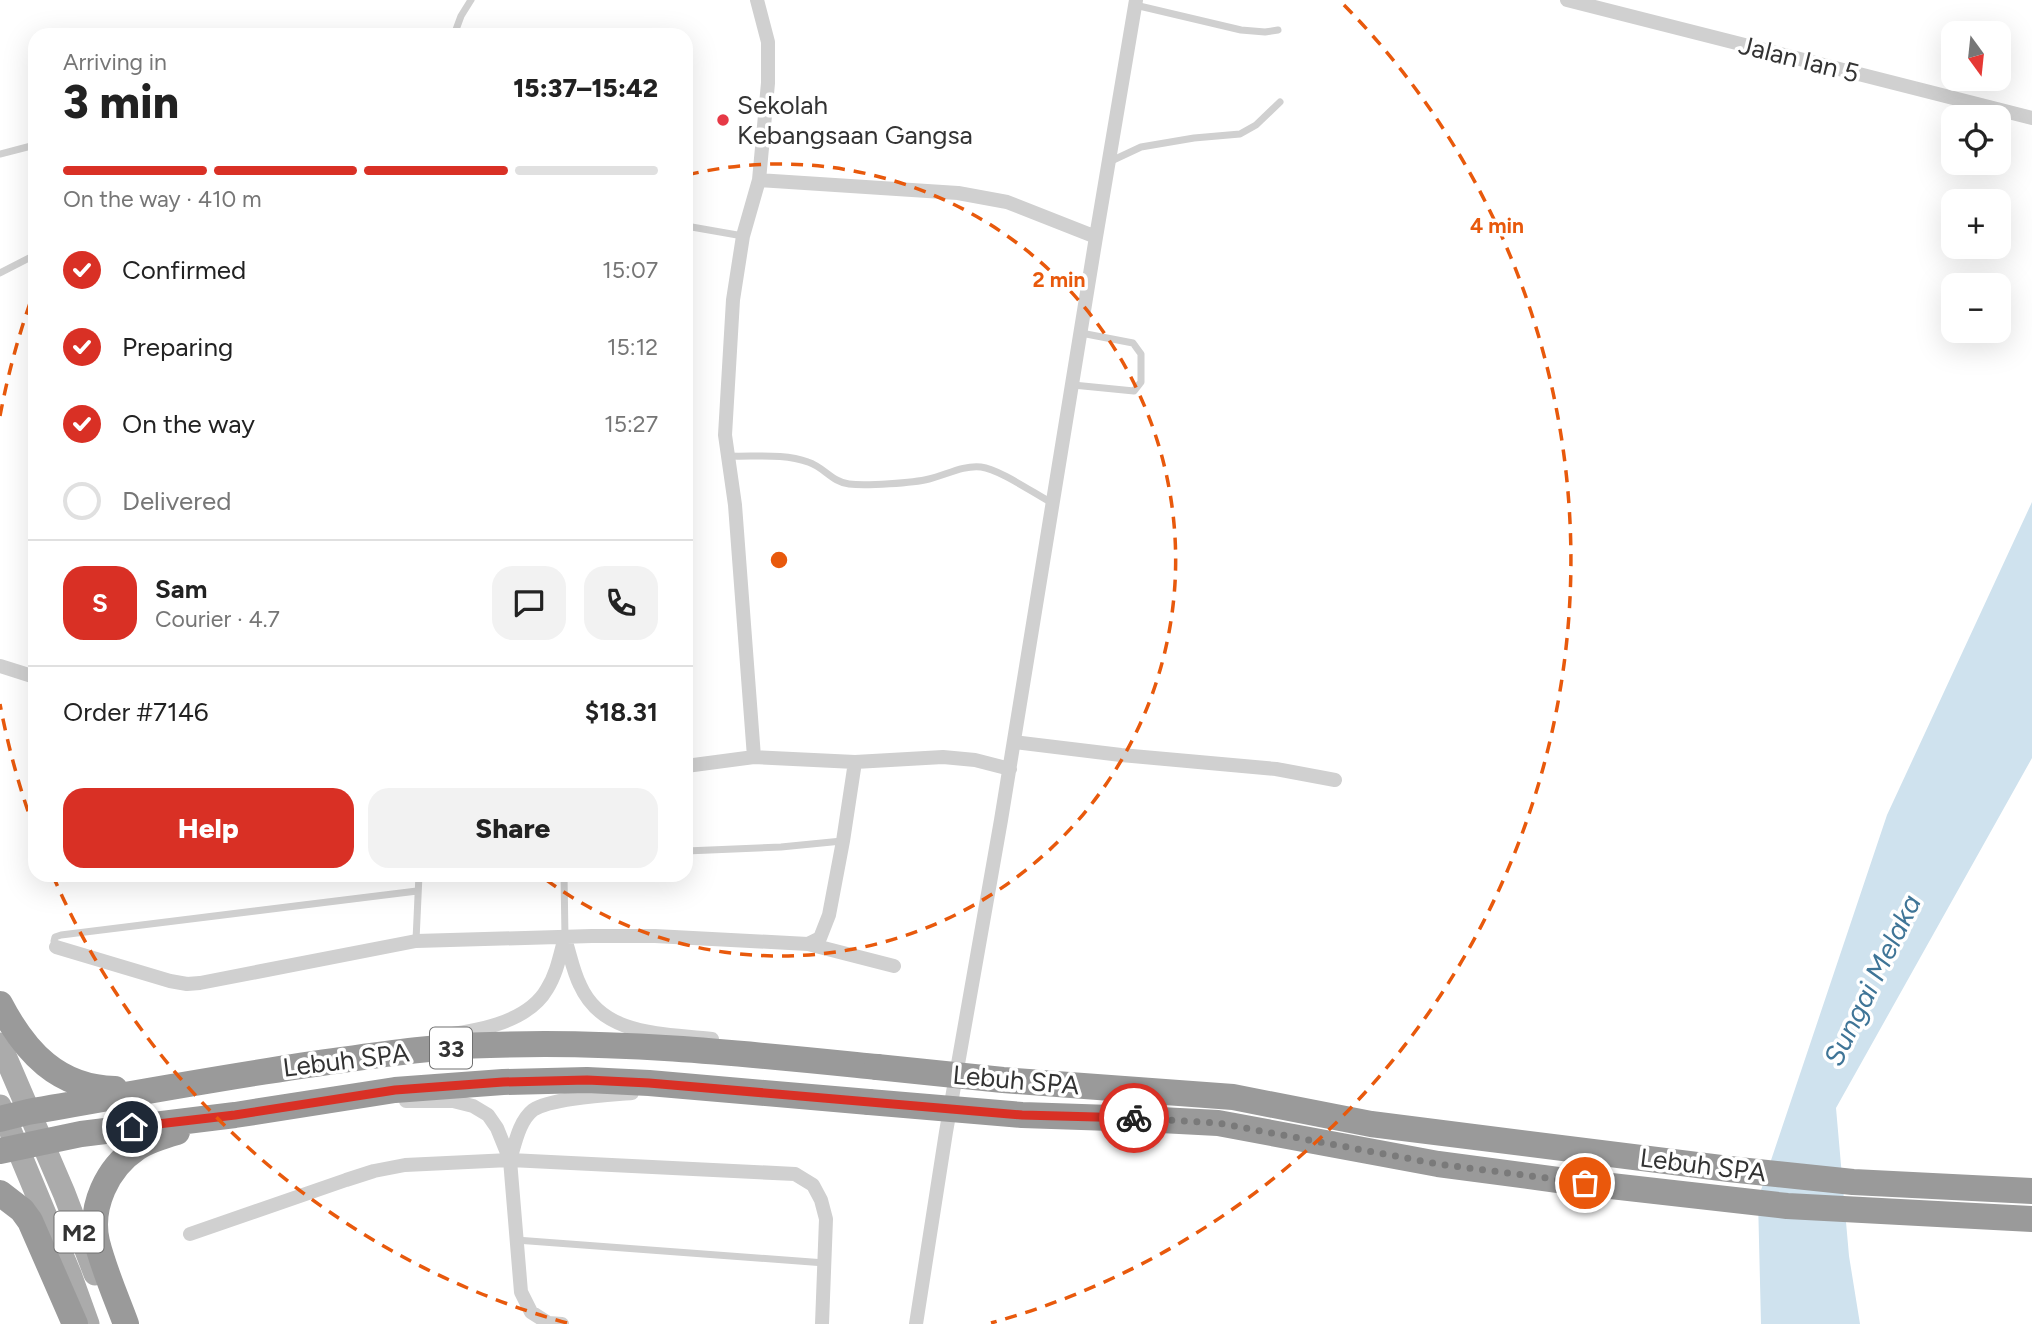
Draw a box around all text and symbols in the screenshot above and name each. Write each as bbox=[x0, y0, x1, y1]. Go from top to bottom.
north arrow bbox=[1941, 21, 2011, 91]
map controls bbox=[1941, 21, 2011, 343]
street label: Jalan Ian 5 bbox=[1736, 29, 1862, 89]
text: Arriving in bbox=[63, 48, 167, 76]
text: 15:37–15:42 bbox=[513, 72, 658, 104]
text: 3 min bbox=[63, 74, 179, 130]
place label: Sekolah Kebangsaan Gangsa bbox=[737, 89, 973, 151]
button: locate bbox=[1941, 105, 2011, 175]
marker: Sekolah Kebangsaan Gangsa bbox=[715, 112, 731, 128]
text: On the way · 410 m bbox=[63, 185, 262, 213]
button: + bbox=[1941, 189, 2011, 259]
text: 4 min bbox=[1470, 213, 1524, 238]
icon: check bbox=[63, 251, 101, 289]
text: Confirmed bbox=[122, 254, 246, 286]
text: 15:07 bbox=[602, 256, 658, 284]
text: 2 min bbox=[1033, 267, 1085, 292]
button: − bbox=[1941, 273, 2011, 343]
icon: check bbox=[63, 328, 101, 366]
text: Preparing bbox=[122, 331, 233, 363]
text: 15:12 bbox=[607, 333, 658, 361]
icon: check bbox=[63, 405, 101, 443]
text: On the way bbox=[122, 408, 255, 440]
text: 15:27 bbox=[604, 410, 658, 438]
text: Delivered bbox=[122, 485, 231, 517]
centre of rings bbox=[767, 548, 791, 572]
button: chat bbox=[492, 566, 566, 640]
button: phone bbox=[584, 566, 658, 640]
text: Sam bbox=[155, 573, 207, 605]
text: S bbox=[92, 587, 108, 619]
text: Courier · 4.7 bbox=[155, 605, 280, 633]
text: Order #7146 bbox=[63, 696, 209, 728]
text: $18.31 bbox=[585, 696, 658, 728]
button: Help bbox=[63, 788, 354, 868]
button: Share bbox=[368, 788, 658, 868]
water label: Sungai Melaka bbox=[1816, 889, 1928, 1071]
road number: 33 bbox=[430, 1028, 472, 1068]
street label: Lebuh SPA bbox=[281, 1036, 411, 1084]
street label: Lebuh SPA bbox=[951, 1059, 1081, 1102]
courier bbox=[1099, 1083, 1169, 1153]
pin bbox=[102, 1097, 162, 1157]
icon: bike bbox=[1115, 1099, 1153, 1137]
icon: home bbox=[113, 1108, 151, 1146]
street label: Lebuh SPA bbox=[1638, 1141, 1768, 1189]
pin bbox=[1555, 1153, 1615, 1213]
icon: bag bbox=[1566, 1164, 1604, 1202]
road number: M2 bbox=[55, 1212, 104, 1252]

